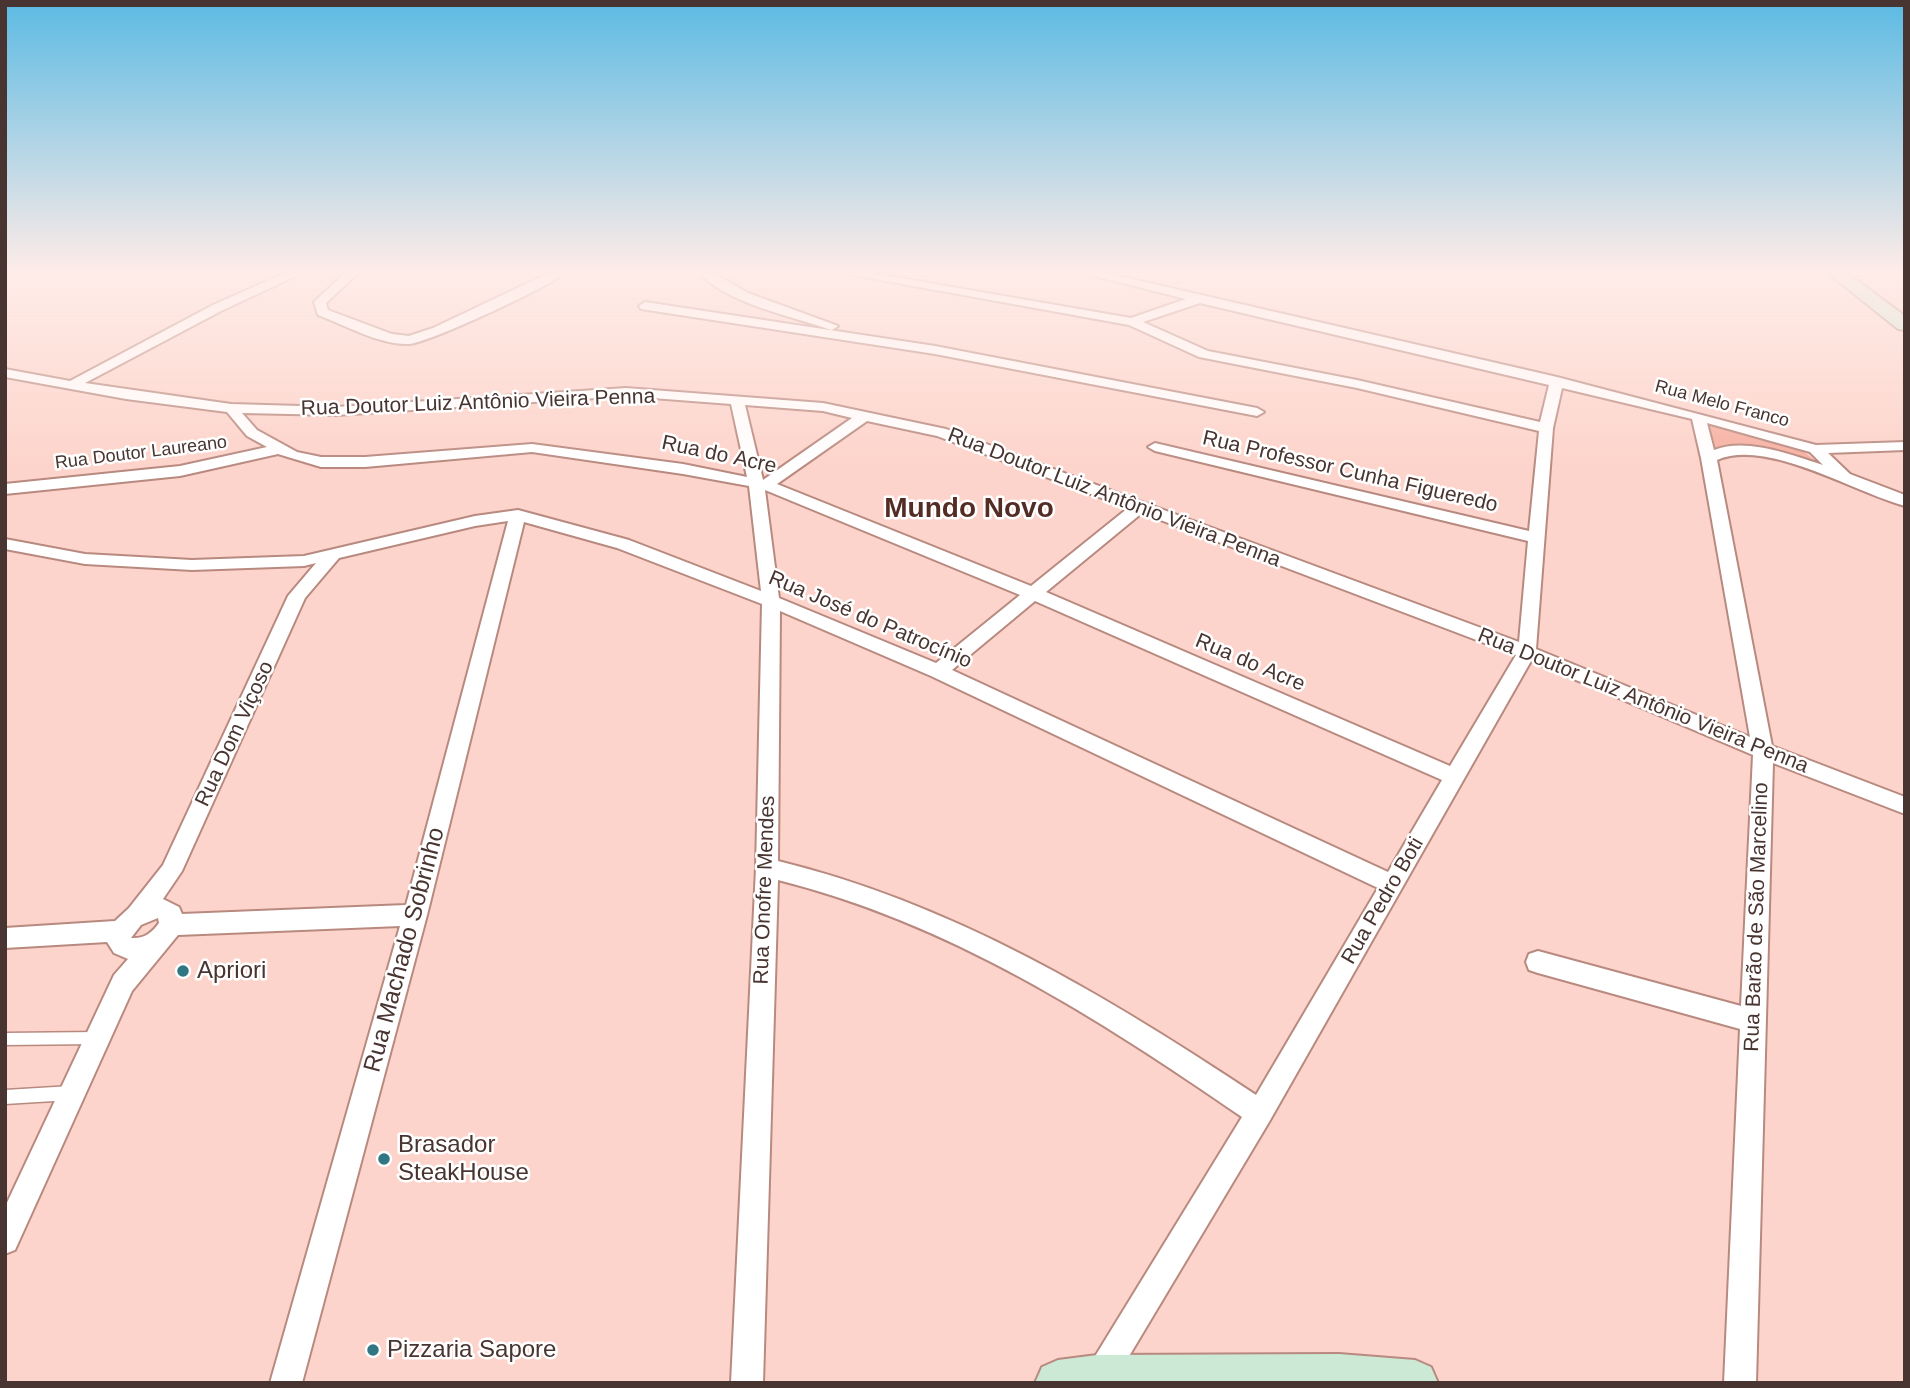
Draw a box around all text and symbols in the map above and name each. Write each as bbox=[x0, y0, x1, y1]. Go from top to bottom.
street label: Rua Melo Franco bbox=[1653, 376, 1791, 432]
street label: Rua Doutor Luiz Antônio Vieira Penna bbox=[300, 384, 656, 422]
street label: Rua Doutor Luiz Antônio Vieira Penna bbox=[944, 423, 1284, 573]
street label: Rua Professor Cunha Figueredo bbox=[1200, 426, 1500, 518]
street label: Rua do Acre bbox=[659, 431, 779, 479]
street label: Rua Doutor Laureano bbox=[54, 432, 228, 474]
district label: Mundo Novo bbox=[884, 492, 1054, 526]
street label: Rua José do Patrocínio bbox=[765, 566, 975, 674]
street label: Rua Doutor Luiz Antônio Vieira Penna bbox=[1474, 623, 1812, 779]
street label: Rua do Acre bbox=[1191, 629, 1309, 697]
street label: Rua Dom Viçoso bbox=[190, 657, 280, 811]
street label: Rua Barão de São Marcelino bbox=[1740, 782, 1774, 1052]
street label: Rua Onofre Mendes bbox=[749, 795, 781, 985]
street label: Rua Machado Sobrinho bbox=[358, 824, 452, 1076]
street label: Rua Pedro Boti bbox=[1336, 833, 1430, 969]
place label: Apriori bbox=[197, 957, 266, 985]
marker: Apriori bbox=[175, 963, 191, 979]
place label: Brasador SteakHouse bbox=[398, 1131, 529, 1187]
marker: Brasador SteakHouse bbox=[376, 1151, 392, 1167]
place label: Pizzaria Sapore bbox=[387, 1336, 556, 1364]
marker: Pizzaria Sapore bbox=[365, 1342, 381, 1358]

